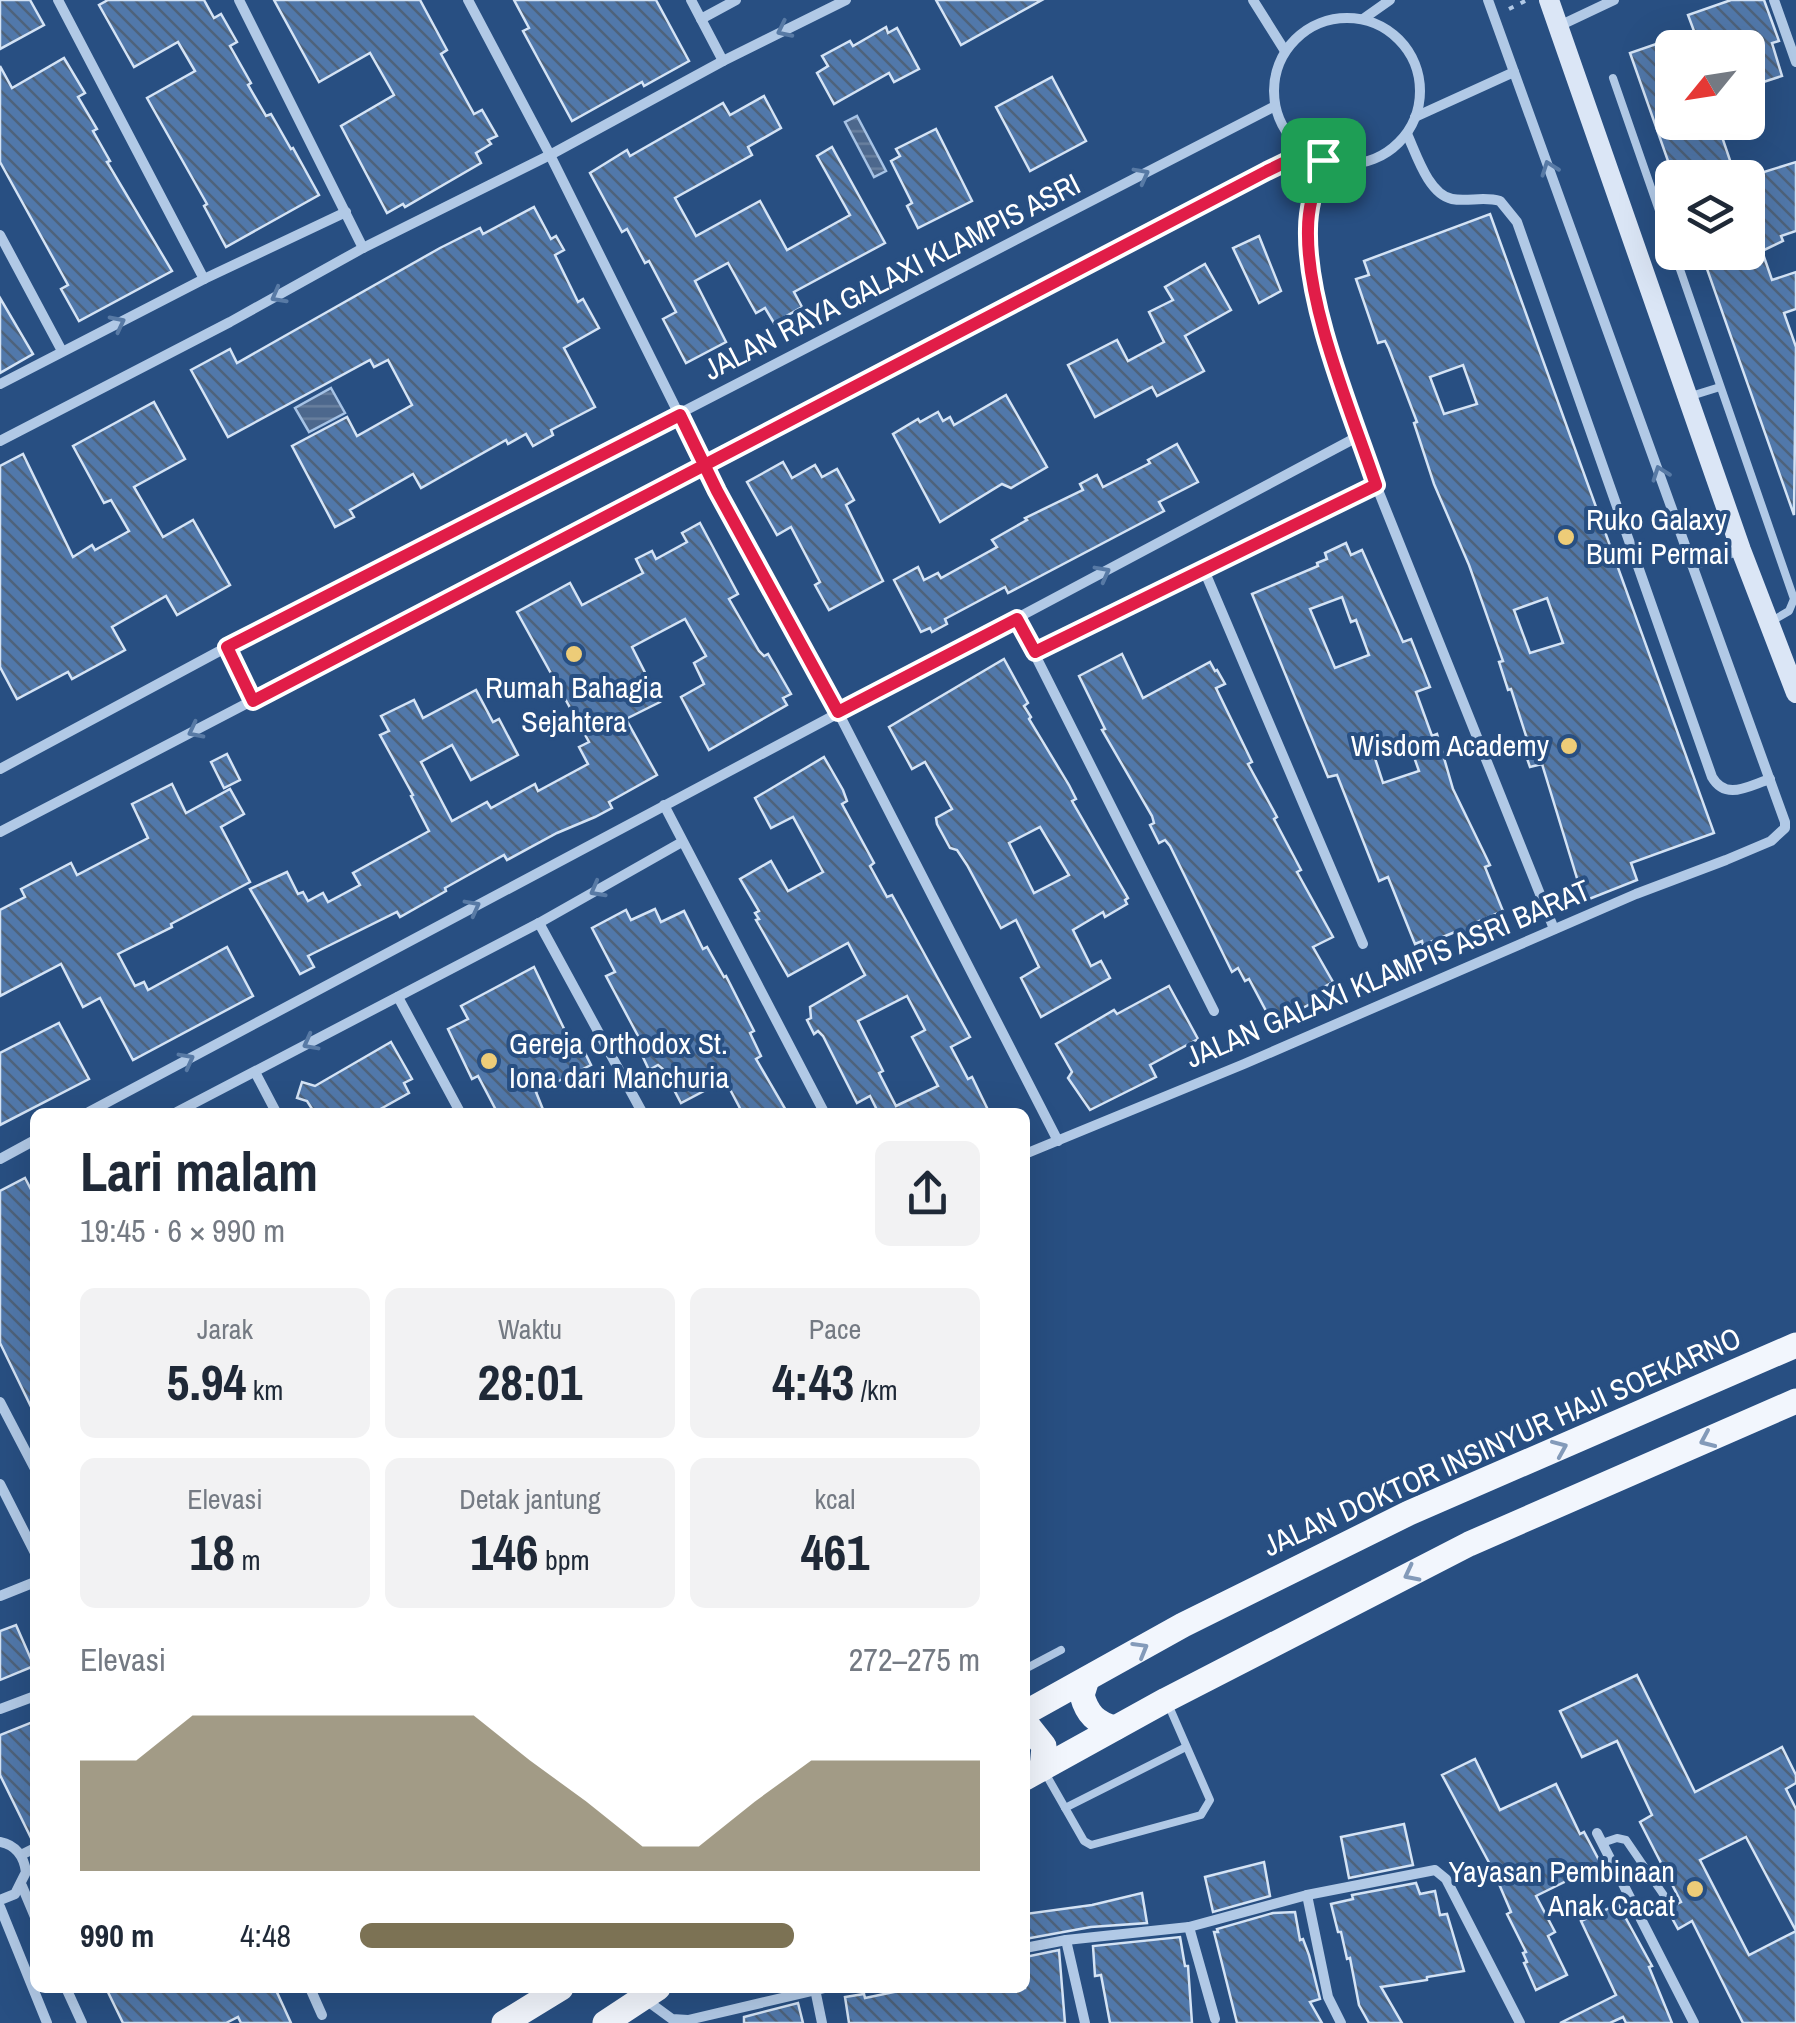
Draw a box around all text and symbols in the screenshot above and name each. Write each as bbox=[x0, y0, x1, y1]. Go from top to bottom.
one-way arrow bbox=[776, 18, 794, 38]
north arrow bbox=[1655, 30, 1765, 140]
map controls bbox=[1655, 30, 1765, 270]
pin bbox=[1281, 118, 1366, 203]
icon: arrive bbox=[1296, 133, 1351, 188]
one-way arrow bbox=[1541, 160, 1561, 178]
button: layers bbox=[1655, 160, 1765, 270]
street label: JALAN RAYA GALAXI KLAMPIS ASRI bbox=[696, 164, 1087, 389]
one-way arrow bbox=[1132, 168, 1150, 187]
one-way arrow bbox=[271, 283, 289, 303]
one-way arrow bbox=[107, 316, 125, 335]
one-way arrow bbox=[1651, 466, 1672, 483]
place label: Ruko Galaxy Bumi Permai bbox=[1586, 499, 1730, 573]
marker: Ruko Galaxy Bumi Permai bbox=[1555, 526, 1577, 548]
one-way arrow bbox=[1092, 566, 1110, 585]
marker: Rumah Bahagia Sejahtera bbox=[563, 643, 585, 665]
place label: Rumah Bahagia Sejahtera bbox=[485, 667, 663, 741]
one-way arrow bbox=[188, 719, 206, 738]
place label: Wisdom Academy bbox=[1351, 725, 1550, 765]
marker: Wisdom Academy bbox=[1558, 735, 1580, 757]
street label: JALAN GALAXI KLAMPIS ASRI BARAT bbox=[1179, 870, 1596, 1077]
one-way arrow bbox=[590, 878, 608, 897]
one-way arrow bbox=[463, 899, 481, 919]
place label: Gereja Orthodox St. Iona dari Manchuria bbox=[509, 1023, 729, 1097]
one-way arrow bbox=[303, 1031, 321, 1050]
marker: Gereja Orthodox St. Iona dari Manchuria bbox=[478, 1050, 500, 1072]
one-way arrow bbox=[176, 1053, 195, 1072]
text: Lari malam bbox=[80, 1134, 318, 1208]
button: share bbox=[875, 1141, 980, 1246]
text: 19:45 · 6 × 990 m bbox=[80, 1209, 285, 1252]
text: Jarak bbox=[197, 1310, 253, 1348]
text: Waktu bbox=[498, 1310, 562, 1348]
text: Pace bbox=[809, 1310, 861, 1348]
street label: JALAN DOKTOR INSINYUR HAJI SOEKARNO bbox=[1256, 1317, 1747, 1565]
text: 5.94 bbox=[167, 1348, 246, 1416]
text: 28:01 bbox=[478, 1348, 582, 1416]
text: 4:43 bbox=[772, 1348, 854, 1416]
text: km bbox=[246, 1371, 283, 1409]
text: /km bbox=[854, 1371, 898, 1409]
one-way arrow bbox=[1699, 1428, 1717, 1448]
one-way arrow bbox=[1550, 1440, 1568, 1460]
text: Elevasi bbox=[187, 1480, 263, 1518]
text: Detak jantung bbox=[459, 1480, 601, 1518]
text: kcal bbox=[815, 1480, 855, 1518]
text: 18 bbox=[189, 1518, 235, 1586]
text: 146 bbox=[470, 1518, 539, 1586]
text: 461 bbox=[801, 1518, 869, 1586]
text: m bbox=[235, 1541, 261, 1579]
text: bpm bbox=[539, 1541, 590, 1579]
one-way arrow bbox=[1403, 1562, 1421, 1581]
text: Elevasi bbox=[80, 1638, 166, 1681]
text: 272–275 m bbox=[849, 1638, 980, 1681]
one-way arrow bbox=[1130, 1641, 1148, 1661]
place label: Yayasan Pembinaan Anak Cacat bbox=[1448, 1851, 1675, 1925]
marker: Yayasan Pembinaan Anak Cacat bbox=[1684, 1878, 1706, 1900]
text: 990 m bbox=[80, 1914, 154, 1957]
text: 4:48 bbox=[240, 1914, 291, 1957]

